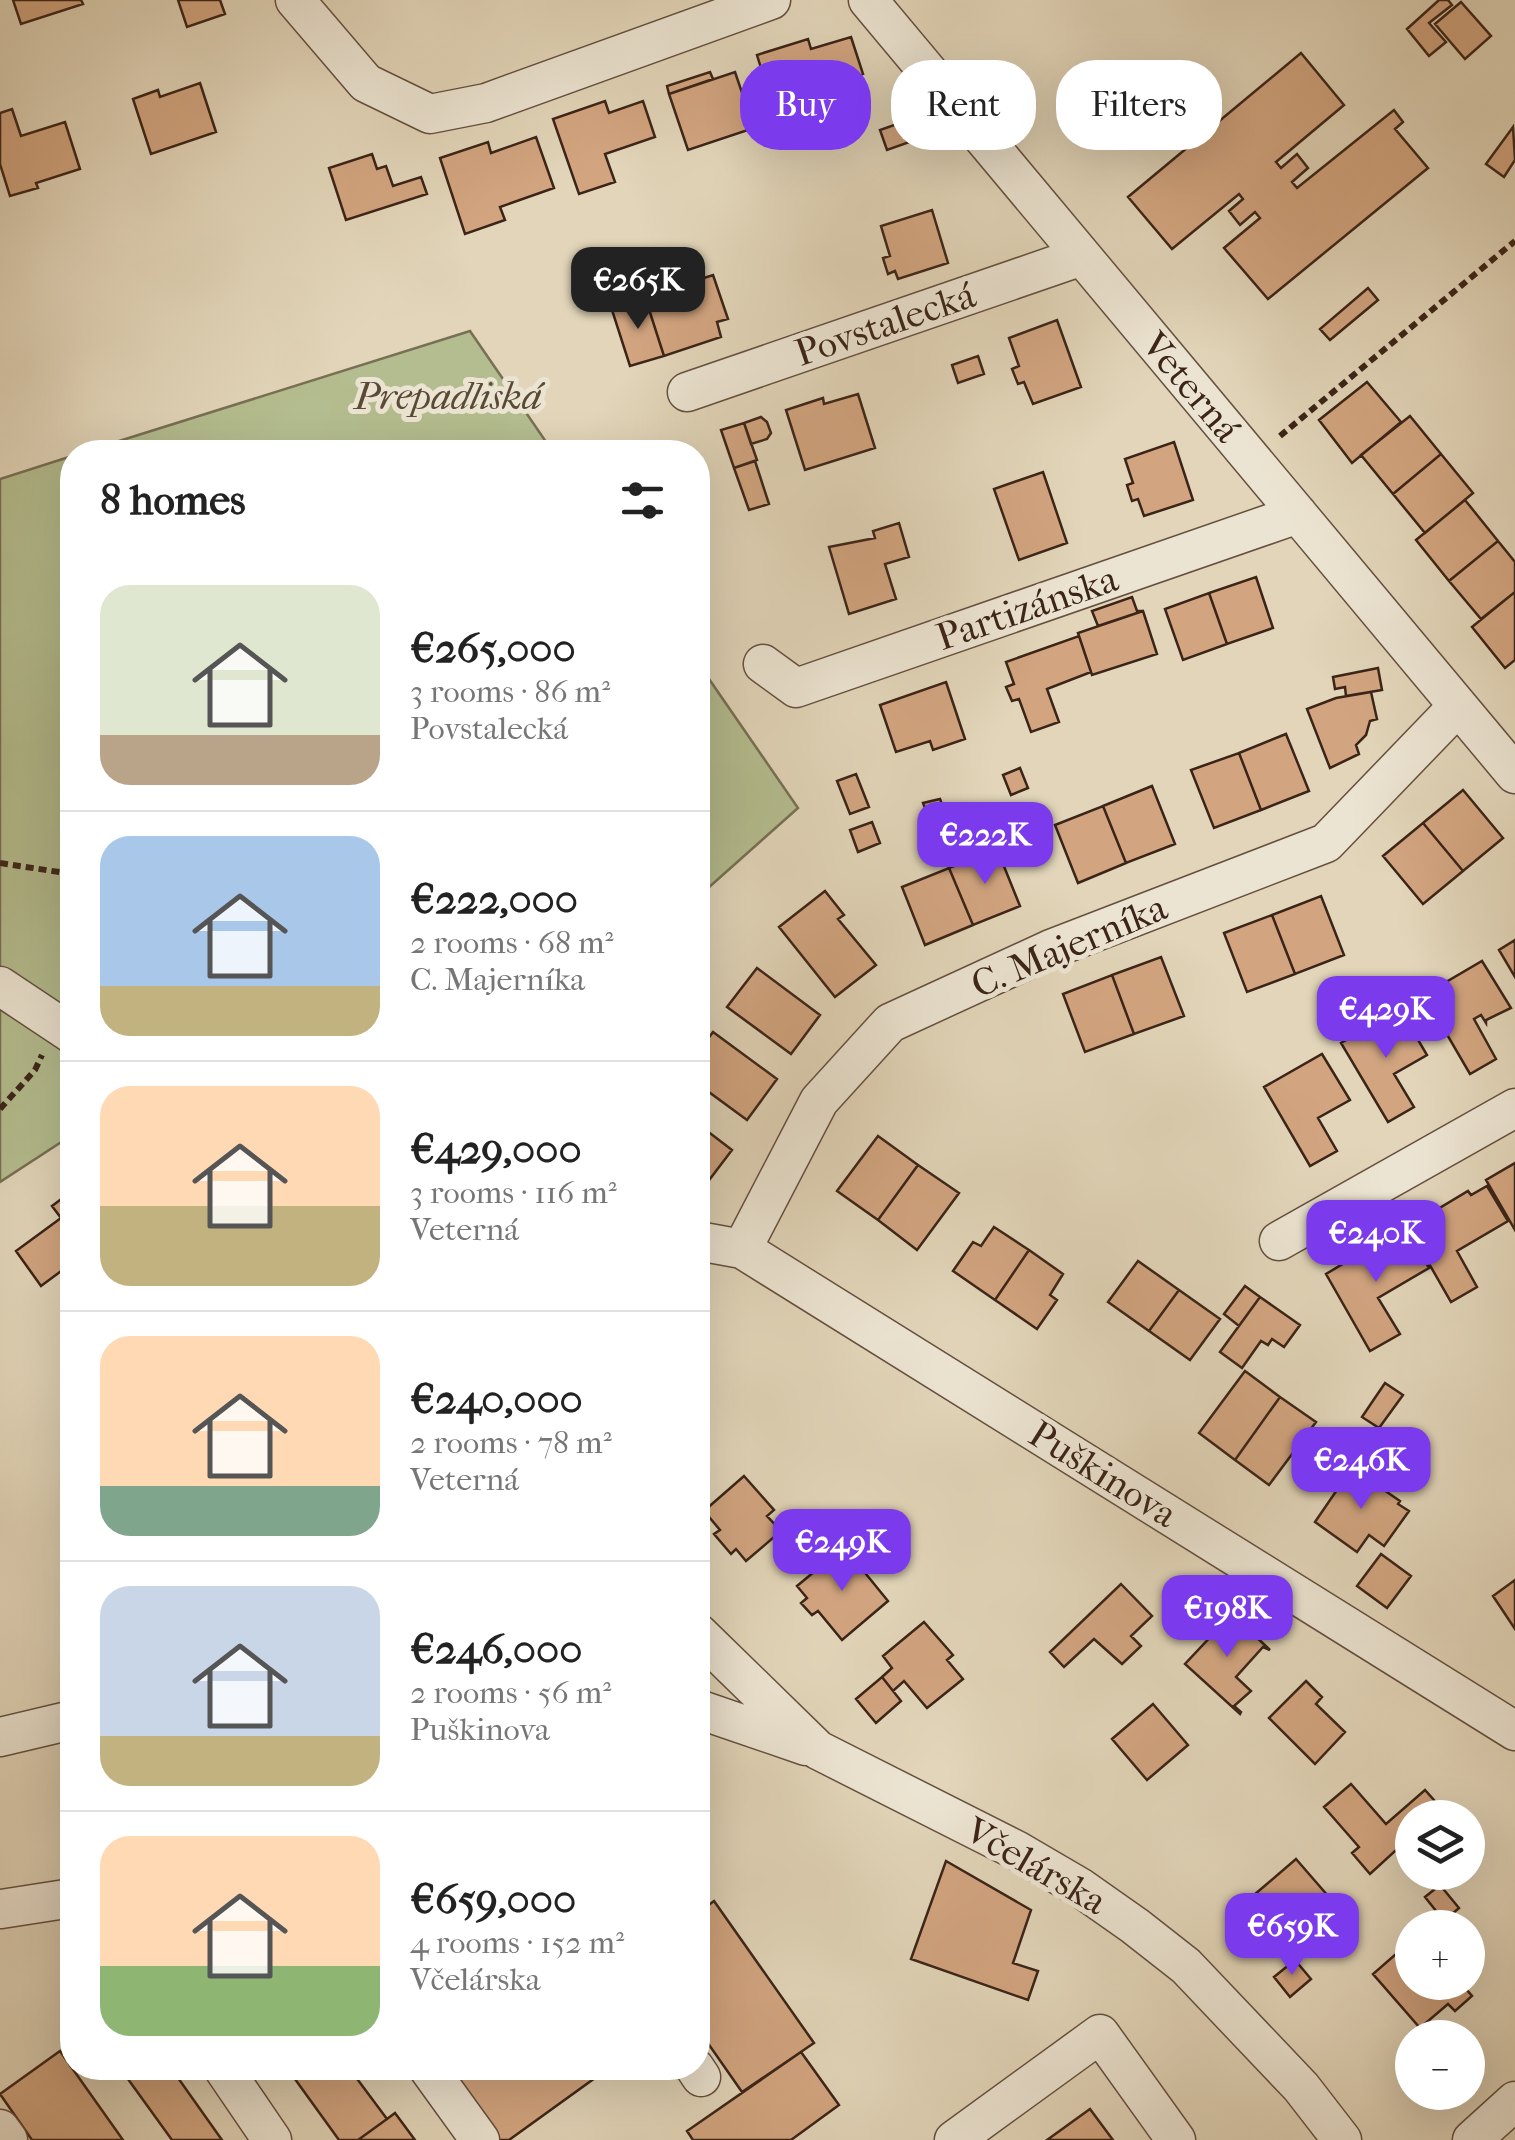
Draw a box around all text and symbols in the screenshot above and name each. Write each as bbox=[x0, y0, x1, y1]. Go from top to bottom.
chip: Buy bbox=[740, 60, 871, 150]
chip: Rent bbox=[891, 60, 1036, 150]
chip: Filters bbox=[1056, 60, 1222, 150]
pin: €265K bbox=[568, 247, 708, 332]
text: €265K bbox=[593, 261, 683, 298]
street label: Povstalecká bbox=[789, 272, 981, 376]
street label: Veterná bbox=[1131, 322, 1250, 451]
park label: Prepadliská bbox=[352, 374, 546, 419]
icon: filters bbox=[615, 473, 670, 528]
text: 8 homes bbox=[100, 476, 246, 525]
street label: Partizánska bbox=[930, 556, 1124, 660]
text: €265,000 bbox=[410, 624, 576, 673]
icon: home bbox=[180, 625, 300, 745]
text: 3 rooms · 86 m² bbox=[410, 673, 610, 710]
text: Povstalecká bbox=[410, 710, 568, 747]
pin: €222K bbox=[915, 802, 1055, 887]
text: €222K bbox=[939, 816, 1031, 853]
text: €222,000 bbox=[410, 875, 578, 924]
icon: home bbox=[180, 876, 300, 996]
street label: C. Majerníka bbox=[964, 884, 1174, 1007]
text: 2 rooms · 68 m² bbox=[410, 924, 614, 961]
text: C. Majerníka bbox=[410, 961, 585, 998]
pin: €429K bbox=[1316, 976, 1456, 1061]
text: €429K bbox=[1339, 990, 1433, 1027]
text: €429,000 bbox=[410, 1125, 582, 1174]
icon: home bbox=[180, 1126, 300, 1246]
text: 3 rooms · 116 m² bbox=[410, 1174, 617, 1211]
pin: €240K bbox=[1306, 1200, 1446, 1285]
text: Veterná bbox=[410, 1211, 519, 1248]
text: €240K bbox=[1328, 1214, 1424, 1251]
text: €240,000 bbox=[410, 1375, 583, 1424]
icon: home bbox=[180, 1376, 300, 1496]
street label: Puškinova bbox=[1021, 1411, 1186, 1537]
text: 2 rooms · 78 m² bbox=[410, 1424, 612, 1461]
pin: €246K bbox=[1291, 1427, 1431, 1512]
text: €246K bbox=[1314, 1441, 1408, 1478]
text: Veterná bbox=[410, 1461, 519, 1498]
pin: €249K bbox=[772, 1509, 912, 1594]
text: €249K bbox=[795, 1523, 889, 1560]
pin: €198K bbox=[1157, 1575, 1297, 1660]
text: €198K bbox=[1184, 1589, 1270, 1626]
text: €246,000 bbox=[410, 1625, 582, 1674]
icon: home bbox=[180, 1626, 300, 1746]
text: 2 rooms · 56 m² bbox=[410, 1674, 611, 1711]
text: Puškinova bbox=[410, 1711, 550, 1748]
map controls bbox=[1395, 1800, 1485, 2110]
button: layers bbox=[1395, 1800, 1485, 1890]
street label: Včelárska bbox=[957, 1807, 1115, 1924]
text: €659,000 bbox=[410, 1875, 576, 1924]
icon: home bbox=[180, 1876, 300, 1996]
pin: €659K bbox=[1222, 1893, 1362, 1978]
text: €659K bbox=[1247, 1907, 1337, 1944]
button: + bbox=[1395, 1910, 1485, 2000]
text: 4 rooms · 152 m² bbox=[410, 1924, 624, 1961]
text: Včelárska bbox=[410, 1961, 541, 1998]
button: − bbox=[1395, 2020, 1485, 2110]

